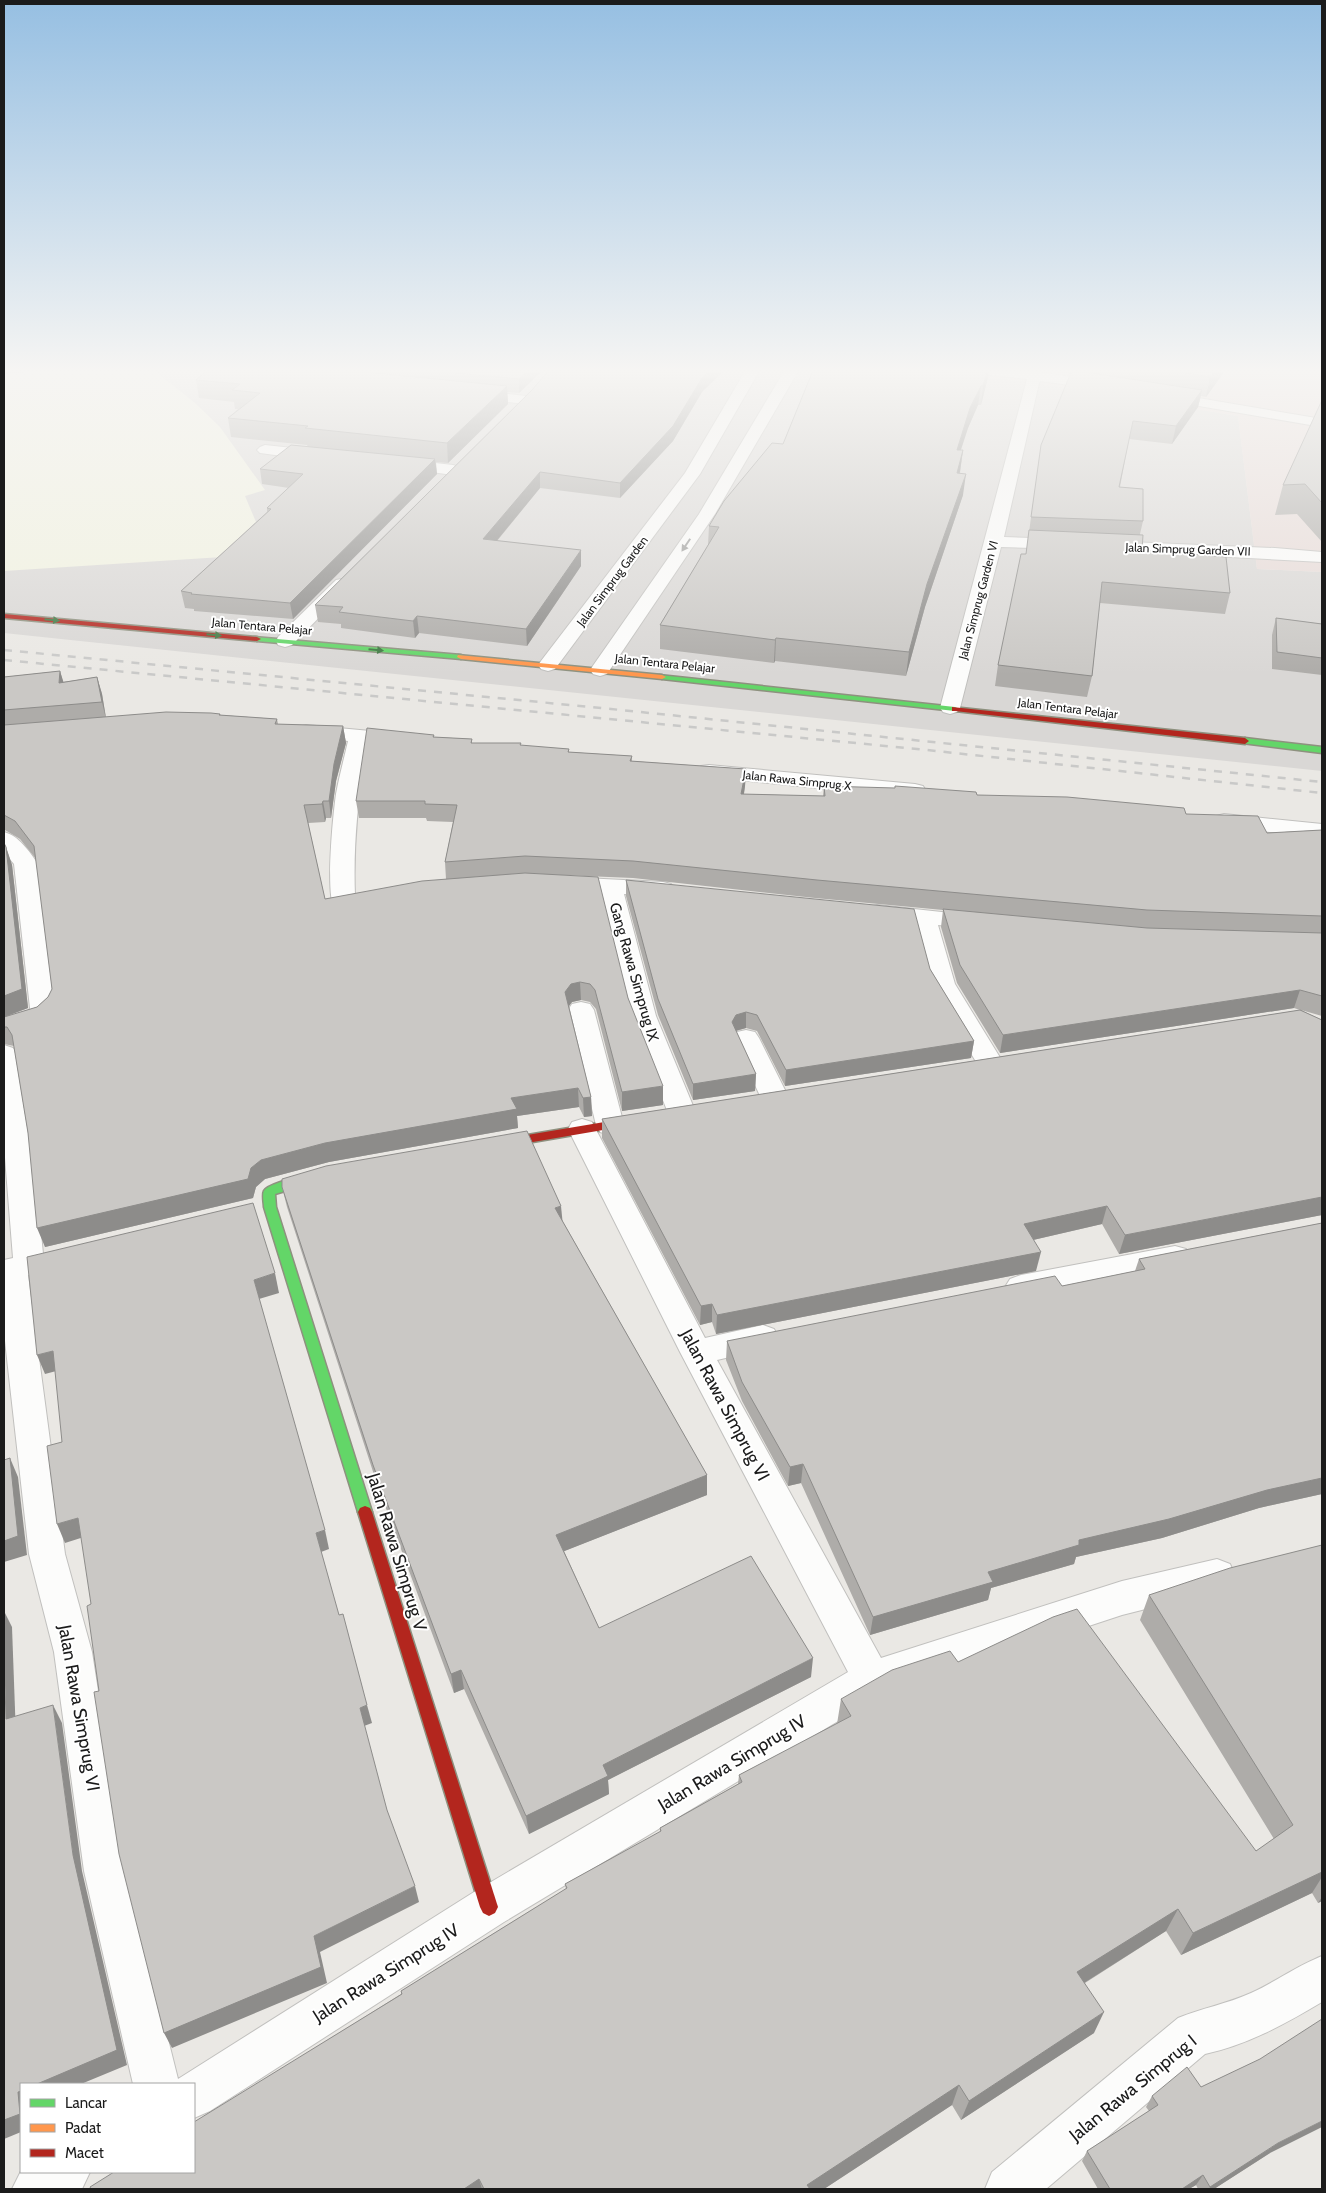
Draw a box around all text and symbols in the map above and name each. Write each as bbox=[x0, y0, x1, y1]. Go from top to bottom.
street label: Jalan Simprug Garden bbox=[573, 533, 651, 630]
one-way arrow bbox=[681, 538, 691, 551]
street label: Jalan Simprug Garden VI bbox=[955, 539, 1001, 662]
street label: Jalan Simprug Garden VII bbox=[1124, 539, 1251, 559]
street label: Jalan Tentara Pelajar bbox=[210, 614, 313, 638]
one-way arrow bbox=[45, 617, 61, 625]
one-way arrow bbox=[206, 631, 222, 639]
one-way arrow bbox=[368, 646, 384, 654]
street label: Jalan Tentara Pelajar bbox=[613, 650, 716, 676]
street label: Jalan Tentara Pelajar bbox=[1016, 694, 1119, 722]
street label: Jalan Rawa Simprug X bbox=[741, 767, 853, 793]
street label: Gang Rawa Simprug IX bbox=[606, 901, 662, 1043]
street label: Jalan Rawa Simprug VI bbox=[675, 1325, 774, 1485]
street label: Jalan Rawa Simprug V bbox=[362, 1469, 432, 1634]
street label: Jalan Rawa Simprug VI bbox=[53, 1622, 104, 1793]
street label: Jalan Rawa Simprug IV bbox=[653, 1710, 810, 1816]
street label: Jalan Rawa Simprug IV bbox=[308, 1919, 463, 2028]
street label: Jalan Rawa Simprug I bbox=[1064, 2030, 1201, 2147]
legend bbox=[20, 2083, 195, 2173]
text: Lancar bbox=[65, 2094, 107, 2112]
text: Padat bbox=[65, 2119, 101, 2137]
text: Macet bbox=[65, 2144, 104, 2162]

